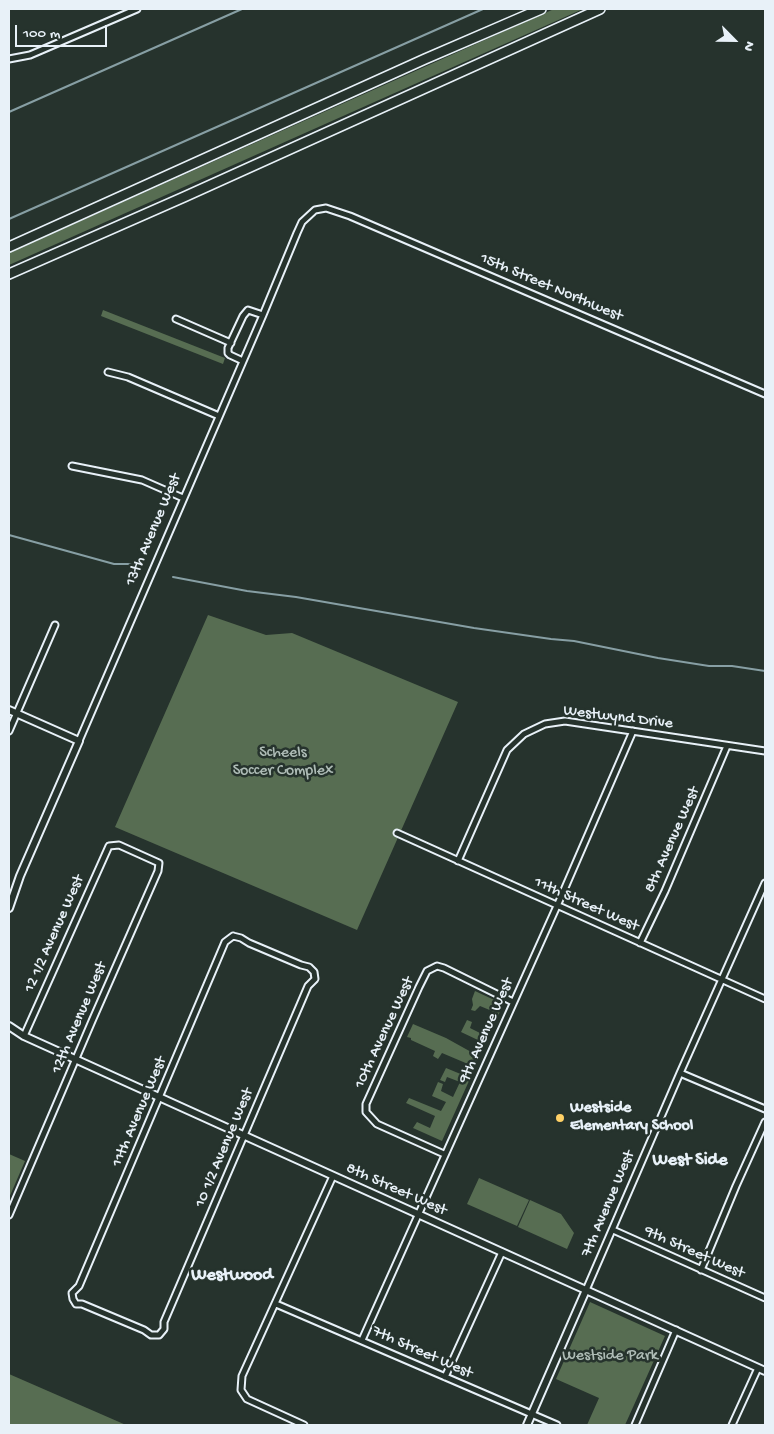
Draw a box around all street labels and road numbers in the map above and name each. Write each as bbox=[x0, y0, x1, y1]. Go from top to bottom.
street label: 15th Street Northwest bbox=[477, 249, 625, 327]
street label: 13th Avenue West bbox=[122, 471, 186, 589]
street label: Westwynd Drive bbox=[562, 702, 674, 734]
street label: 8th Avenue West bbox=[641, 784, 705, 896]
street label: 12 1/2 Avenue West bbox=[21, 872, 89, 996]
street label: 11th Street West bbox=[531, 873, 641, 937]
street label: 12th Avenue West bbox=[48, 959, 112, 1077]
street label: 10th Avenue West bbox=[351, 974, 419, 1092]
street label: 9th Avenue West bbox=[455, 975, 519, 1087]
street label: 11th Avenue West bbox=[108, 1054, 172, 1170]
street label: 10 1/2 Avenue West bbox=[191, 1086, 259, 1210]
street label: 7th Avenue West bbox=[578, 1148, 640, 1260]
street label: 8th Street West bbox=[343, 1159, 449, 1221]
street label: 9th Street West bbox=[641, 1222, 747, 1284]
street label: 7th Street West bbox=[369, 1322, 475, 1384]

